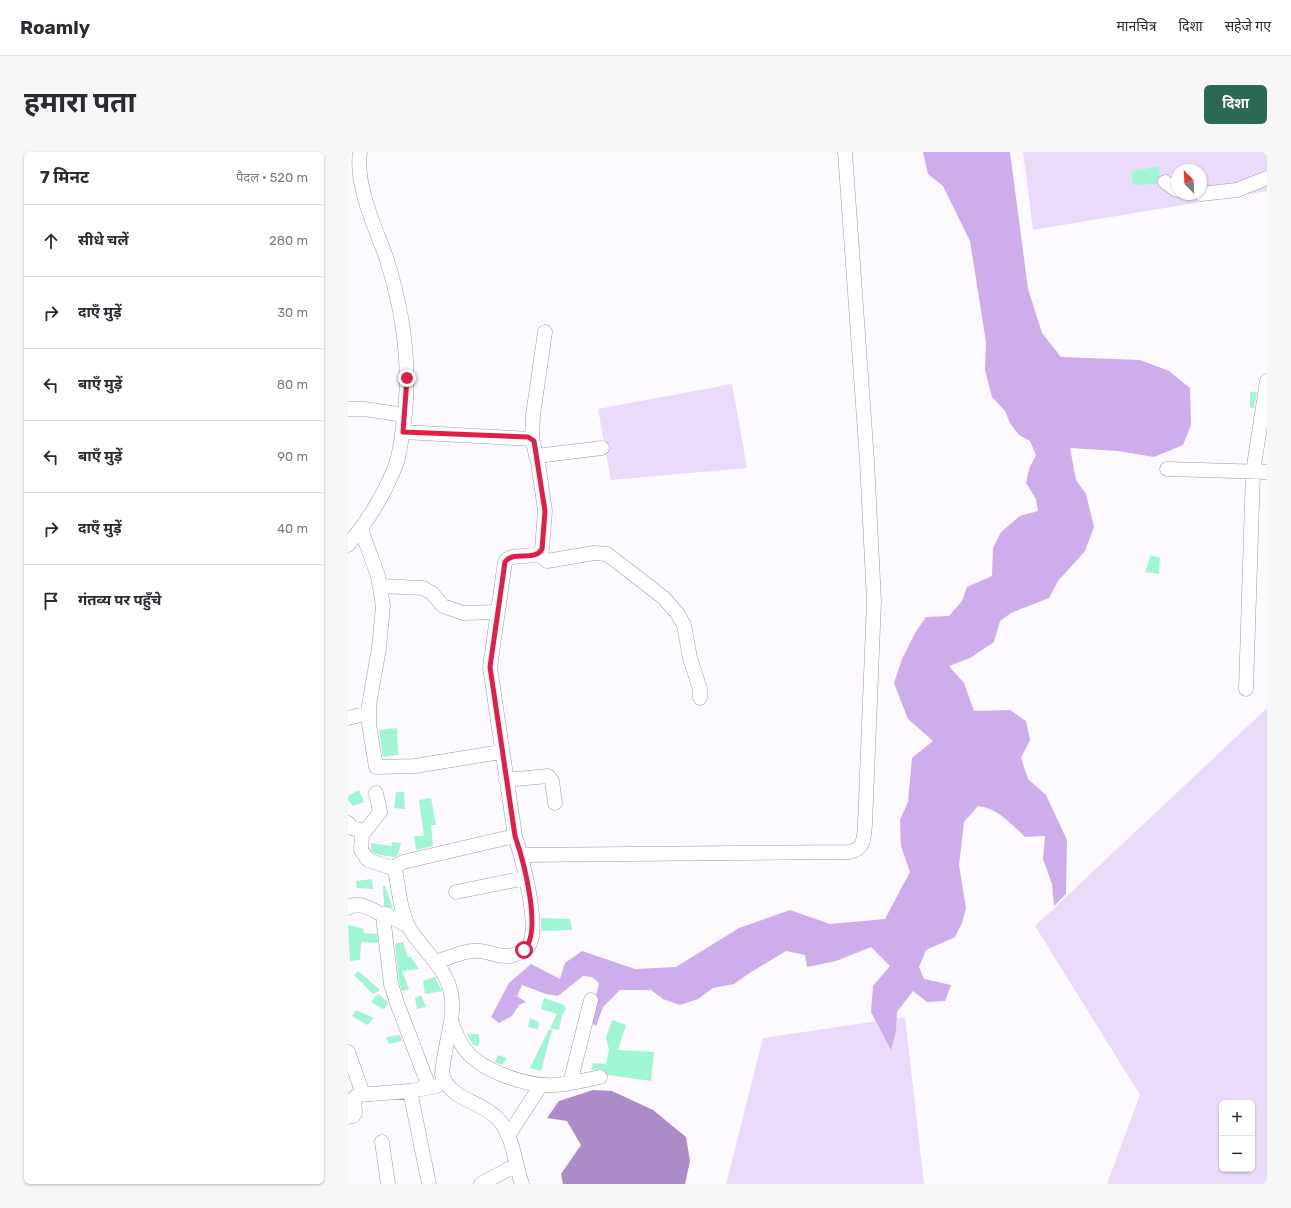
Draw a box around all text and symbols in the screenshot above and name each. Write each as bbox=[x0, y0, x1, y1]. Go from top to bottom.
text: Roamly bbox=[20, 16, 90, 39]
text: मानचित्र bbox=[1116, 18, 1156, 35]
text: दिशा bbox=[1178, 18, 1203, 35]
text: सहेजे गए bbox=[1225, 18, 1271, 35]
button: दिशा bbox=[1204, 85, 1267, 124]
text: हमारा पता bbox=[24, 86, 136, 119]
north arrow bbox=[1171, 164, 1207, 200]
text: 7 मिनट bbox=[40, 167, 89, 187]
text: पैदल · 520 m bbox=[236, 170, 308, 185]
icon: ahead bbox=[40, 230, 62, 252]
text: सीधे चलें bbox=[78, 231, 128, 249]
text: 280 m bbox=[269, 233, 308, 248]
icon: right bbox=[40, 302, 62, 324]
text: दाएँ मुड़ें bbox=[78, 303, 121, 321]
text: 30 m bbox=[277, 305, 308, 320]
route end bbox=[398, 369, 416, 387]
icon: left bbox=[40, 374, 62, 396]
text: बाएँ मुड़ें bbox=[78, 375, 122, 393]
text: 80 m bbox=[277, 377, 308, 392]
icon: left bbox=[40, 446, 62, 468]
text: बाएँ मुड़ें bbox=[78, 447, 122, 465]
text: 90 m bbox=[277, 449, 308, 464]
icon: right bbox=[40, 518, 62, 540]
text: दाएँ मुड़ें bbox=[78, 519, 121, 537]
text: 40 m bbox=[277, 521, 308, 536]
icon: arrive bbox=[40, 590, 62, 612]
text: गंतव्य पर पहुँचे bbox=[78, 591, 162, 609]
route start bbox=[515, 941, 533, 959]
map controls bbox=[1219, 1100, 1255, 1172]
button: + bbox=[1219, 1100, 1255, 1136]
button: − bbox=[1219, 1136, 1255, 1172]

